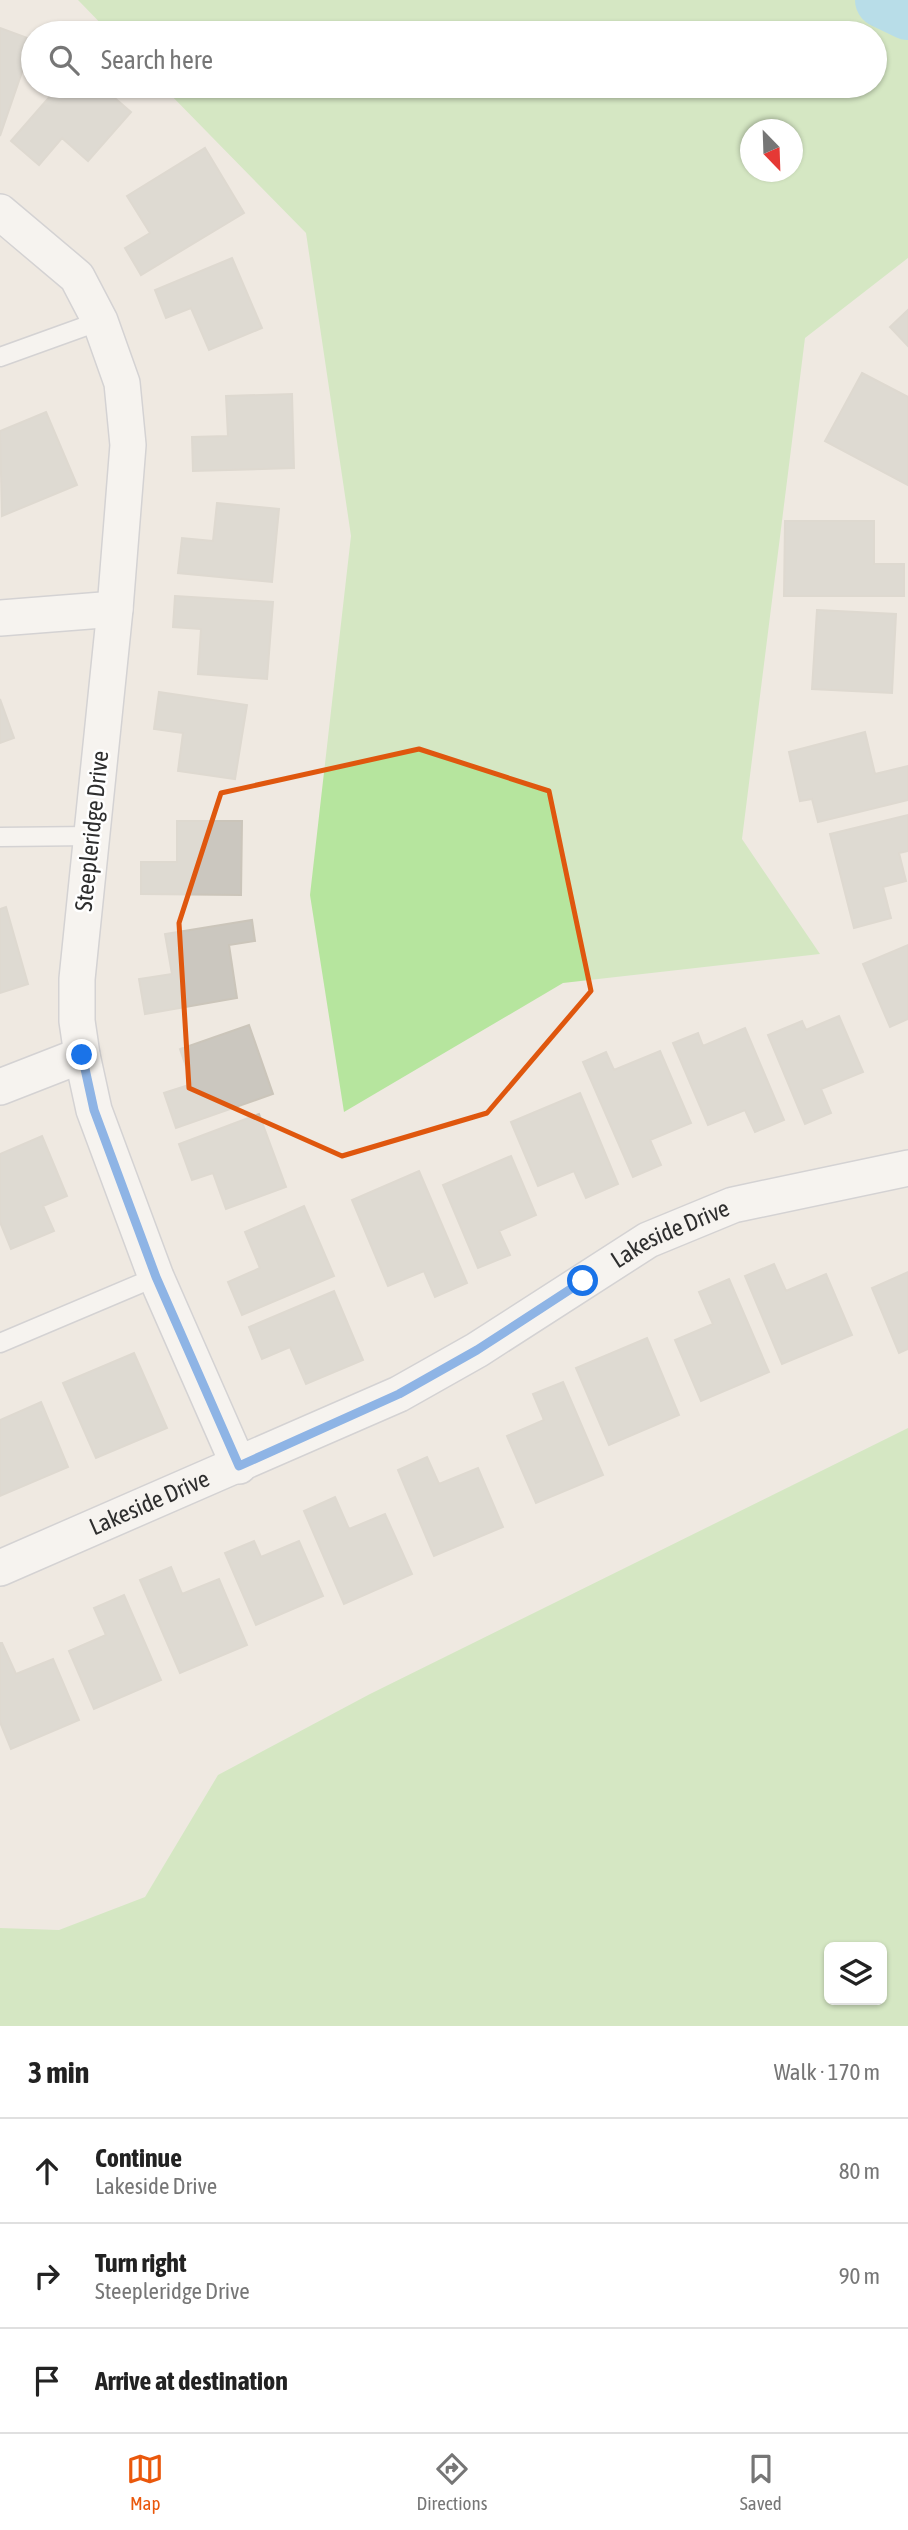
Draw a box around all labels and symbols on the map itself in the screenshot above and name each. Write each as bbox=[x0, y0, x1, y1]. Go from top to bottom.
north arrow bbox=[740, 119, 803, 182]
street label: Steepleridge Drive bbox=[70, 749, 113, 913]
route end bbox=[66, 1039, 97, 1070]
street label: Lakeside Drive bbox=[606, 1194, 733, 1273]
route start bbox=[567, 1265, 598, 1296]
street label: Lakeside Drive bbox=[85, 1464, 213, 1540]

